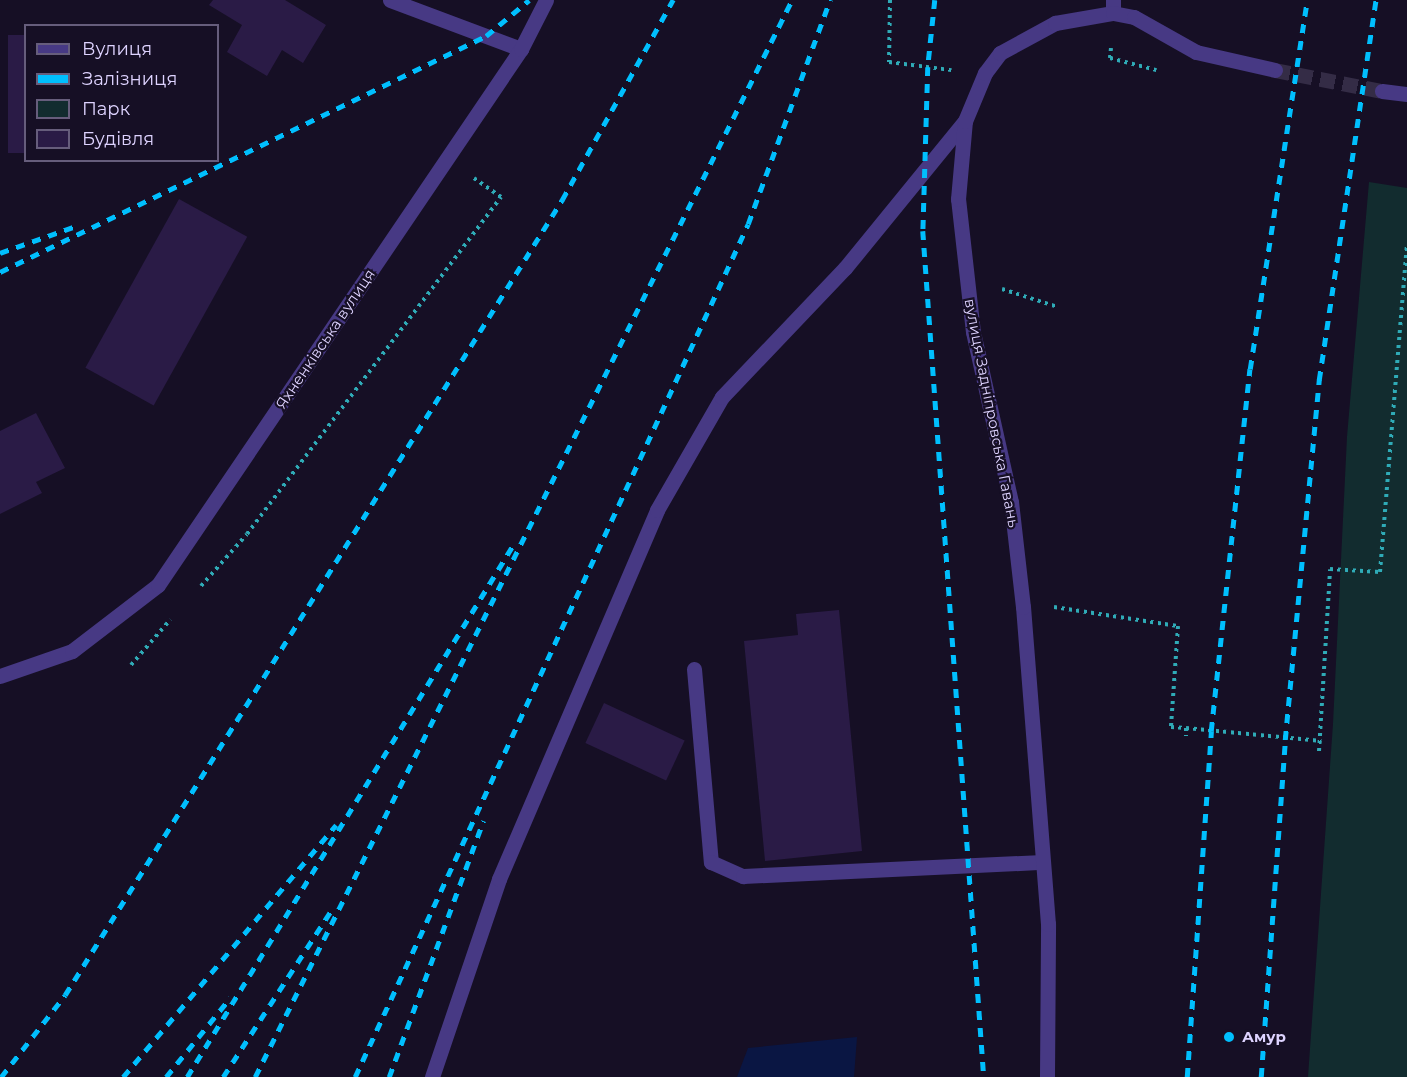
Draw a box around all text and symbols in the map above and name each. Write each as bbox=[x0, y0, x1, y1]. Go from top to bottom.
legend bbox=[24, 24, 219, 162]
text: Вулиця bbox=[82, 38, 152, 60]
text: Залізниця bbox=[82, 68, 177, 90]
text: Парк bbox=[82, 98, 130, 120]
text: Будівля bbox=[82, 128, 154, 150]
street label: Яхненківська вулиця bbox=[271, 266, 379, 412]
street label: вулиця Задніпровська Гавань bbox=[961, 297, 1023, 529]
marker: Амур bbox=[1220, 1028, 1238, 1046]
place label: Амур bbox=[1242, 1028, 1286, 1046]

